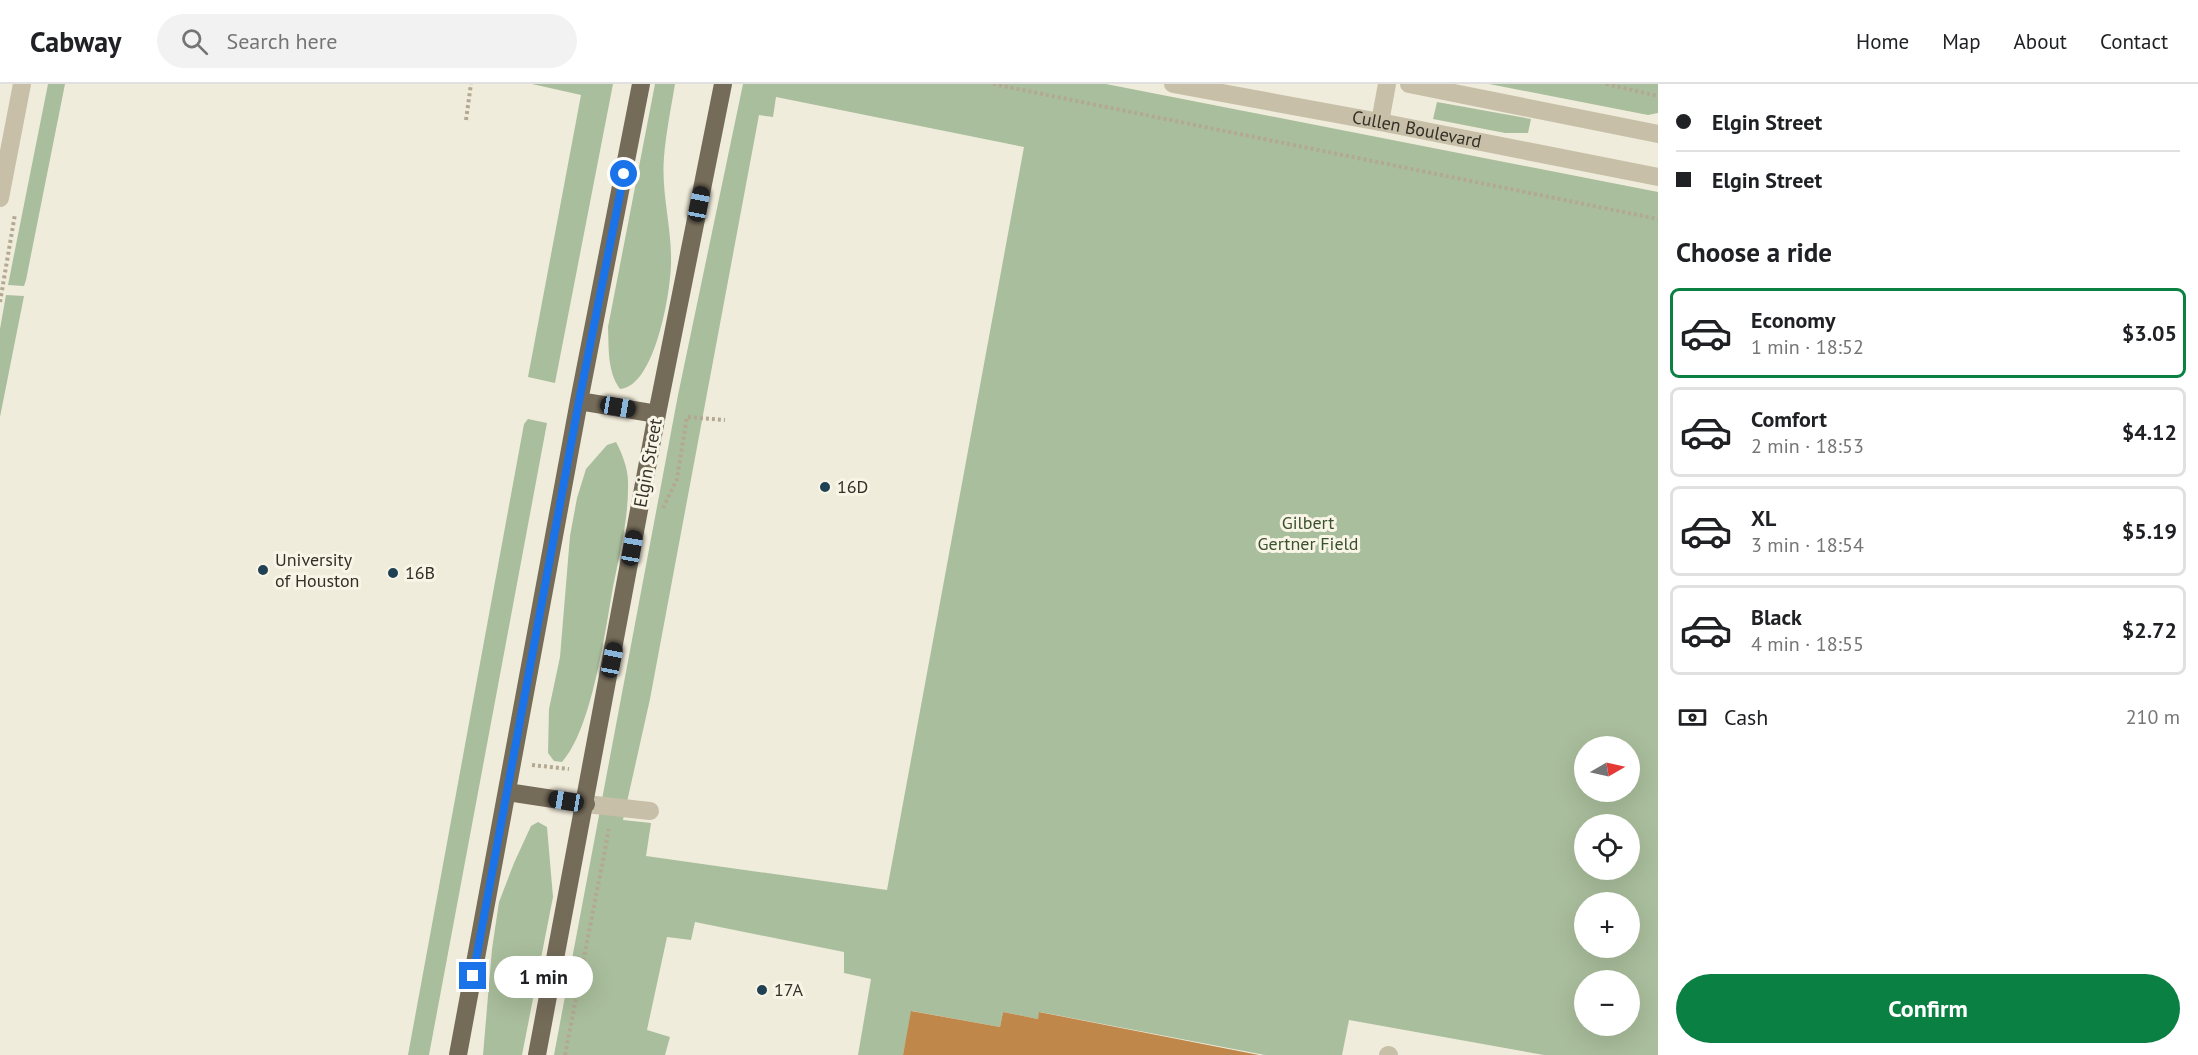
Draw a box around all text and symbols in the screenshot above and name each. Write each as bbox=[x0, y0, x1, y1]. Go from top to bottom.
search box bbox=[157, 14, 577, 68]
text: Cabway bbox=[30, 23, 121, 60]
icon: search bbox=[178, 25, 211, 58]
text: Search here bbox=[226, 27, 337, 55]
text: Home bbox=[1856, 28, 1909, 55]
text: Map bbox=[1942, 28, 1981, 55]
text: About bbox=[2014, 28, 2067, 55]
text: Contact bbox=[2100, 28, 2168, 55]
street label: Cullen Boulevard bbox=[1350, 105, 1484, 153]
text: Elgin Street bbox=[1712, 108, 1822, 136]
route start bbox=[610, 160, 637, 187]
text: Elgin Street bbox=[1712, 166, 1822, 194]
car bbox=[687, 185, 711, 223]
text: Choose a ride bbox=[1676, 235, 1832, 269]
icon: car bbox=[1679, 306, 1733, 360]
text: Economy bbox=[1751, 306, 1835, 334]
text: $3.05 bbox=[2122, 319, 2177, 347]
text: 1 min · 18:52 bbox=[1751, 334, 1864, 360]
car bbox=[599, 395, 637, 419]
icon: car bbox=[1679, 405, 1733, 459]
text: Comfort bbox=[1751, 405, 1827, 433]
street label: Elgin Street bbox=[628, 417, 667, 509]
text: $4.12 bbox=[2122, 418, 2177, 446]
text: 2 min · 18:53 bbox=[1751, 433, 1864, 459]
place label: 16D bbox=[837, 475, 868, 498]
marker: 16D bbox=[818, 480, 832, 494]
icon: car bbox=[1679, 504, 1733, 558]
text: XL bbox=[1751, 504, 1776, 532]
park label: Gilbert Gertner Field bbox=[1257, 511, 1359, 555]
text: $5.19 bbox=[2122, 517, 2177, 545]
car bbox=[620, 529, 644, 567]
text: 3 min · 18:54 bbox=[1751, 532, 1864, 558]
place label: University of Houston bbox=[275, 548, 359, 592]
place label: 16B bbox=[405, 561, 435, 584]
marker: University of Houston bbox=[256, 563, 270, 577]
marker: 16B bbox=[386, 566, 400, 580]
icon: car bbox=[1679, 603, 1733, 657]
text: Black bbox=[1751, 603, 1802, 631]
text: $2.72 bbox=[2122, 616, 2177, 644]
text: 4 min · 18:55 bbox=[1751, 631, 1864, 657]
car bbox=[600, 641, 624, 679]
icon: cash bbox=[1676, 701, 1709, 734]
text: Cash bbox=[1724, 703, 1768, 731]
text: 210 m bbox=[2126, 704, 2180, 730]
north arrow bbox=[1574, 736, 1640, 802]
map controls bbox=[1574, 736, 1640, 1036]
car bbox=[547, 789, 585, 813]
button: locate bbox=[1574, 814, 1640, 880]
button: + bbox=[1574, 892, 1640, 958]
callout: 1 min bbox=[494, 955, 593, 997]
route end bbox=[459, 962, 486, 989]
text: 1 min bbox=[519, 964, 568, 990]
button: − bbox=[1574, 970, 1640, 1036]
button: Confirm bbox=[1676, 974, 2180, 1043]
place label: 17A bbox=[774, 978, 804, 1001]
marker: 17A bbox=[755, 983, 769, 997]

